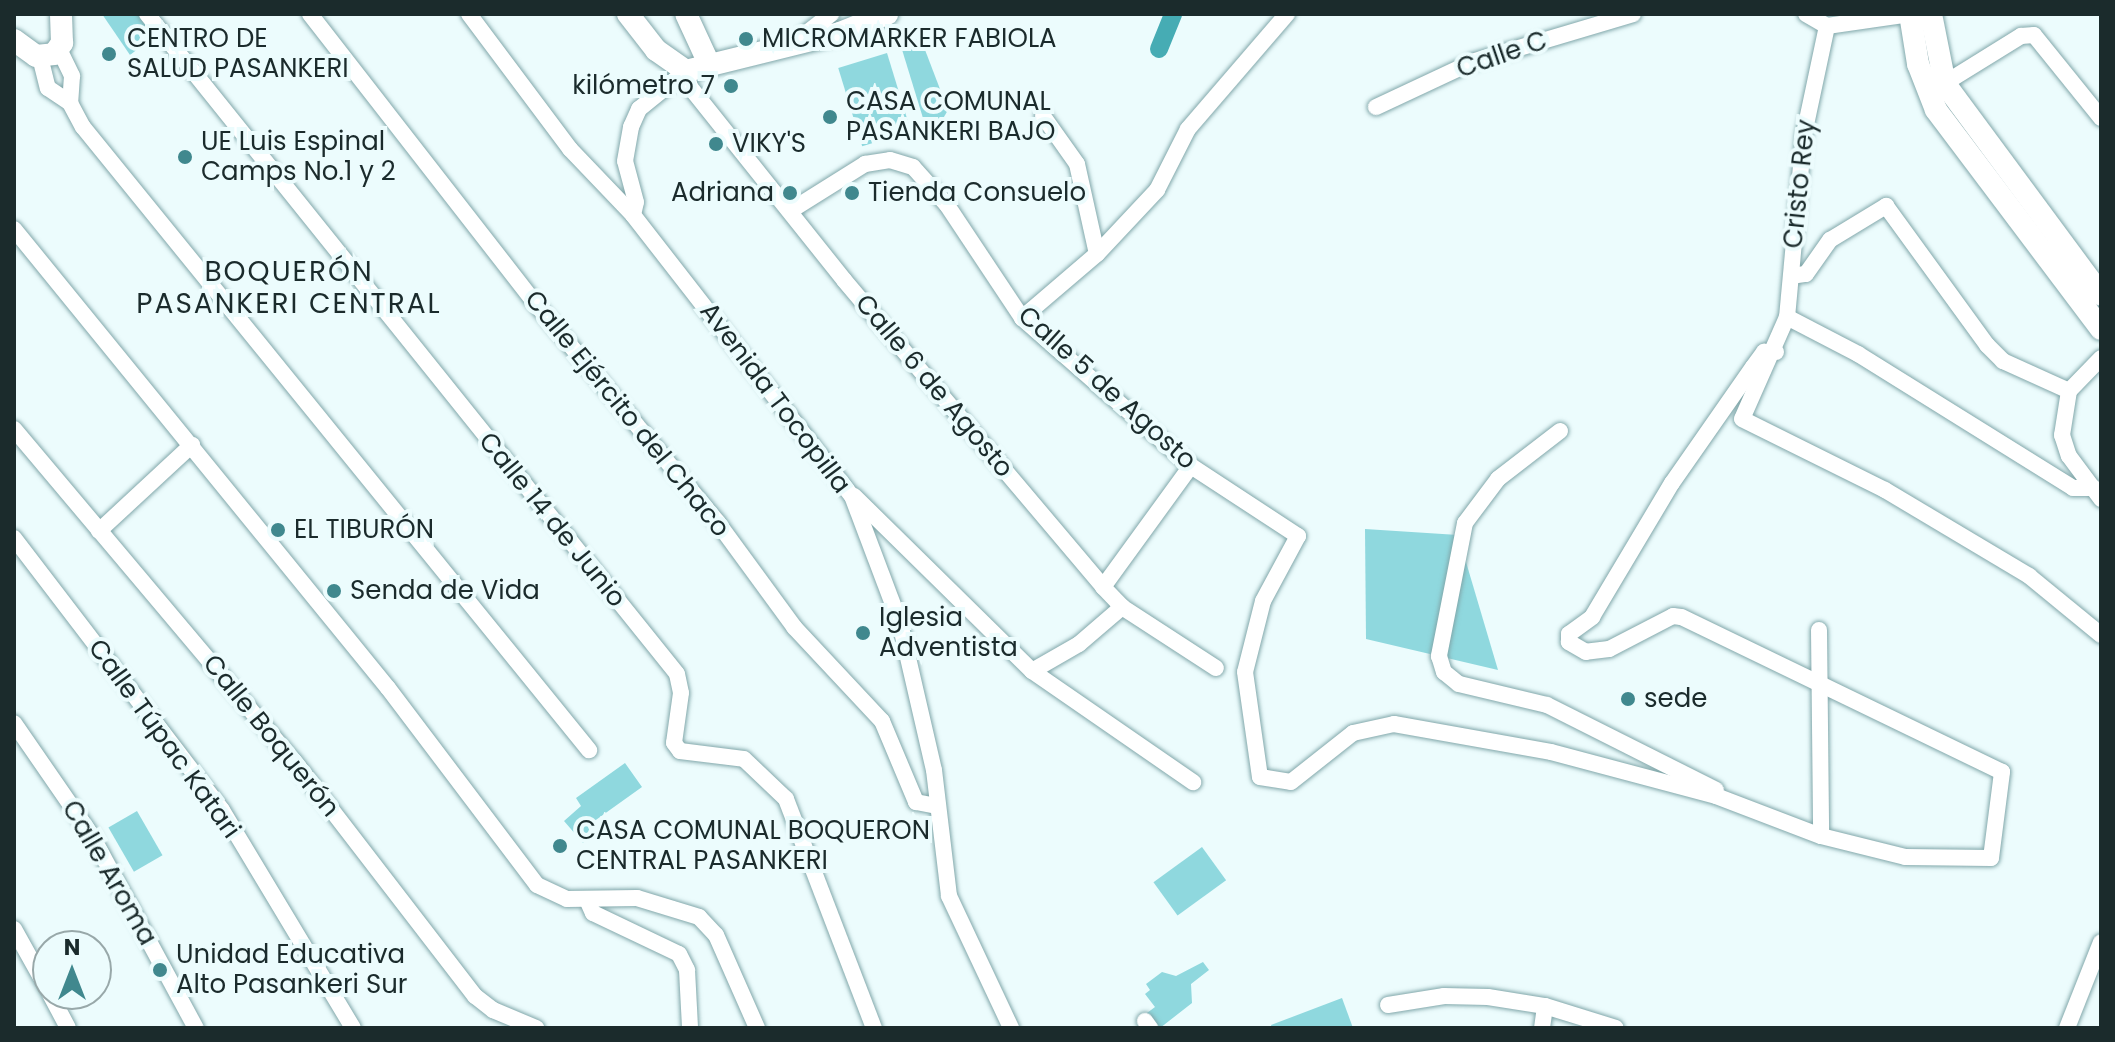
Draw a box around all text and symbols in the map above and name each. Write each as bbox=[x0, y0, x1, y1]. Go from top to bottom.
place label: CENTRO DE SALUD PASANKERI bbox=[127, 23, 349, 84]
place label: MICROMARKER FABIOLA bbox=[762, 23, 1057, 55]
street label: Calle C bbox=[1453, 25, 1551, 85]
marker: MICROMARKER FABIOLA bbox=[737, 30, 755, 48]
marker: CENTRO DE SALUD PASANKERI bbox=[98, 43, 120, 65]
place label: kilómetro 7 bbox=[572, 70, 715, 102]
marker: kilómetro 7 bbox=[722, 77, 740, 95]
place label: CASA COMUNAL PASANKERI BAJO bbox=[846, 86, 1055, 148]
marker: CASA COMUNAL PASANKERI BAJO bbox=[821, 108, 839, 126]
street label: Cristo Rey bbox=[1778, 118, 1822, 250]
place label: UE Luis Espinal Camps No.1 y 2 bbox=[201, 126, 396, 188]
place label: VIKY'S bbox=[732, 128, 806, 160]
marker: VIKY'S bbox=[707, 135, 725, 153]
marker: UE Luis Espinal Camps No.1 y 2 bbox=[176, 148, 194, 166]
place label: Adriana bbox=[671, 177, 774, 209]
place label: Tienda Consuelo bbox=[868, 177, 1086, 209]
marker: Adriana bbox=[781, 184, 799, 202]
marker: Tienda Consuelo bbox=[843, 184, 861, 202]
district label: BOQUERÓN PASANKERI CENTRAL bbox=[136, 255, 442, 321]
street label: Calle Ejército del Chaco bbox=[518, 284, 736, 544]
street label: Calle 6 de Agosto bbox=[848, 288, 1020, 484]
street label: Avenida Tocopilla bbox=[693, 296, 857, 500]
street label: Calle 5 de Agosto bbox=[1012, 300, 1202, 476]
street label: Calle 14 de Junio bbox=[472, 426, 632, 614]
place label: EL TIBURÓN bbox=[294, 514, 434, 546]
marker: EL TIBURÓN bbox=[269, 521, 287, 539]
place label: Senda de Vida bbox=[350, 575, 540, 607]
marker: Senda de Vida bbox=[325, 582, 343, 600]
place label: Iglesia Adventista bbox=[879, 602, 1018, 664]
marker: Iglesia Adventista bbox=[854, 624, 872, 642]
street label: Calle Túpac Katari bbox=[81, 633, 247, 845]
street label: Calle Boquerón bbox=[196, 649, 346, 823]
place label: sede bbox=[1644, 683, 1707, 715]
marker: sede bbox=[1619, 690, 1637, 708]
street label: Calle Aroma bbox=[55, 795, 163, 951]
place label: CASA COMUNAL BOQUERON CENTRAL PASANKERI bbox=[576, 815, 930, 876]
marker: CASA COMUNAL BOQUERON CENTRAL PASANKERI bbox=[551, 837, 569, 855]
north arrow bbox=[32, 930, 112, 1010]
text: N bbox=[64, 932, 80, 963]
place label: Unidad Educativa Alto Pasankeri Sur bbox=[176, 939, 408, 1000]
marker: Unidad Educativa Alto Pasankeri Sur bbox=[151, 961, 169, 979]

